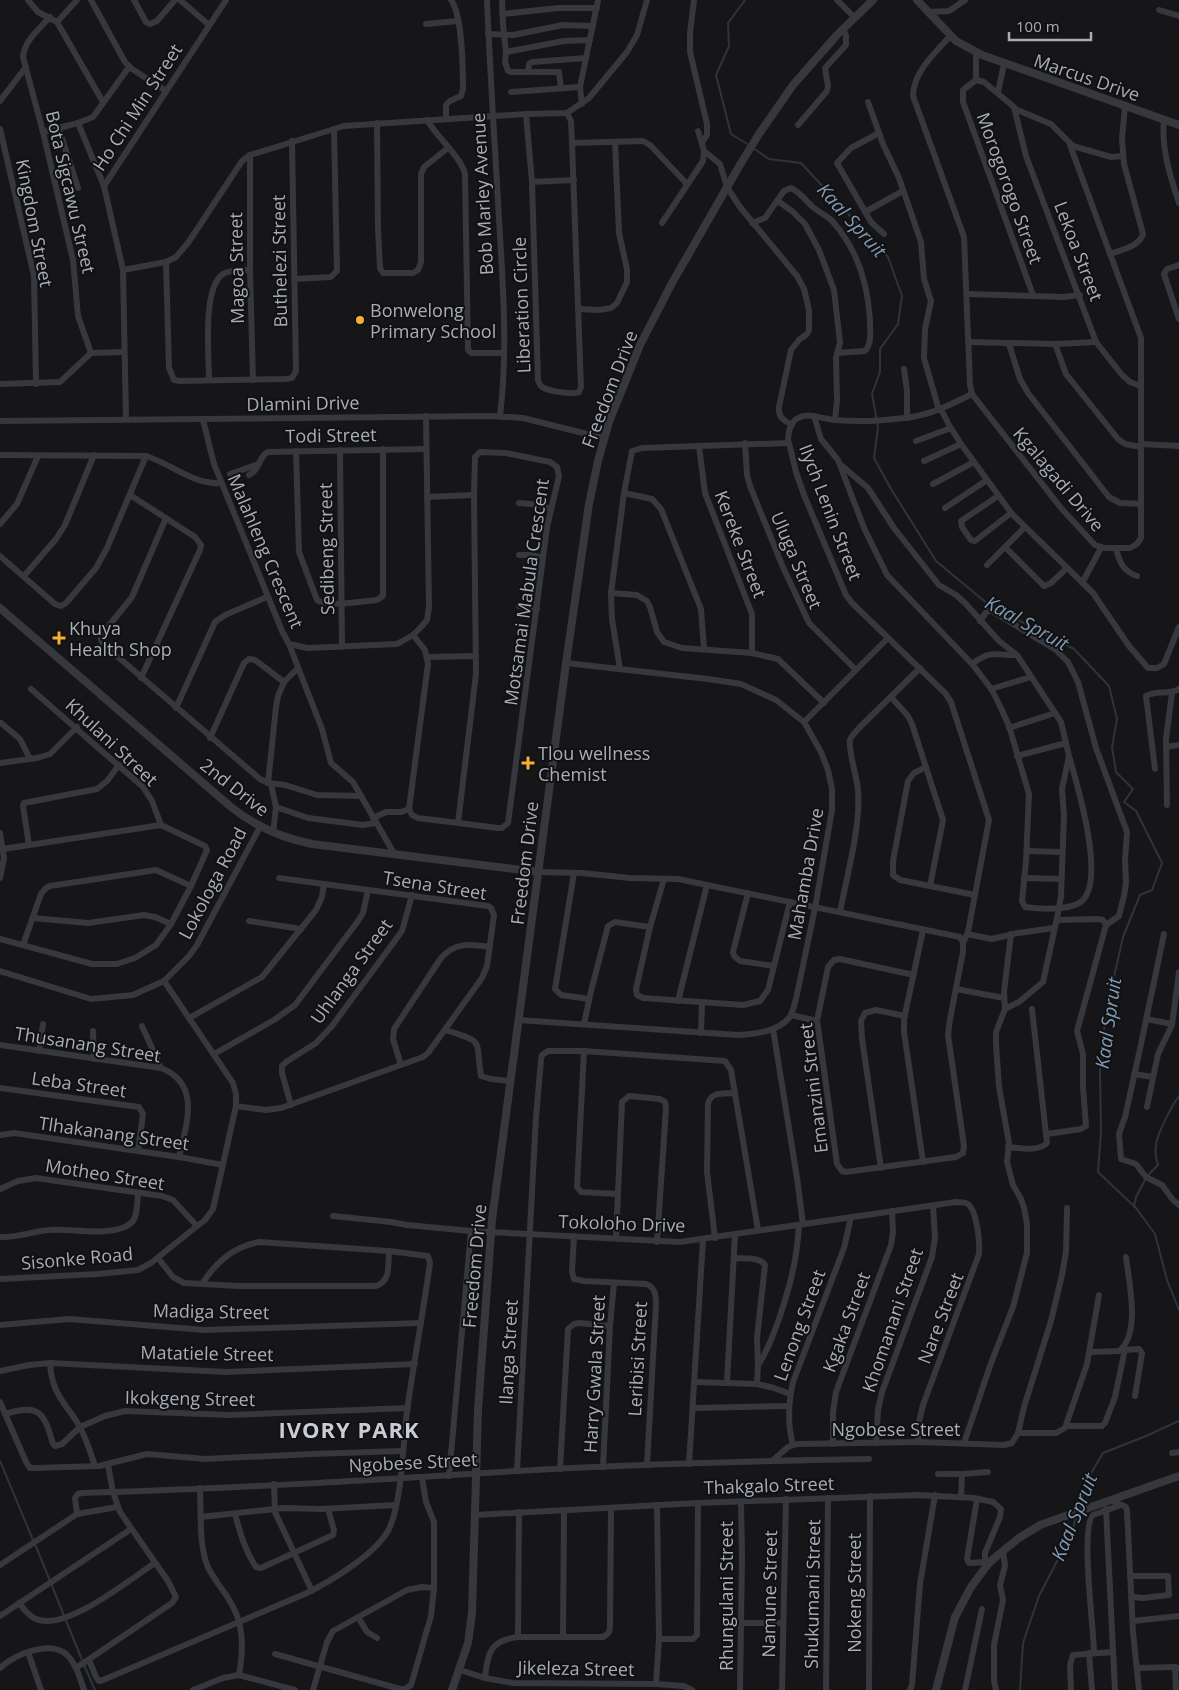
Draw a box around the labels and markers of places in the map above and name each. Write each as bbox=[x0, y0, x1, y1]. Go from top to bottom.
place label: Bonwelong Primary School bbox=[370, 298, 496, 343]
marker: Bonwelong Primary School bbox=[354, 314, 366, 326]
place label: Khuya Health Shop bbox=[69, 616, 172, 661]
marker: Khuya Health Shop bbox=[53, 632, 65, 644]
place label: Tlou wellness Chemist bbox=[538, 741, 650, 786]
marker: Tlou wellness Chemist bbox=[522, 757, 534, 769]

